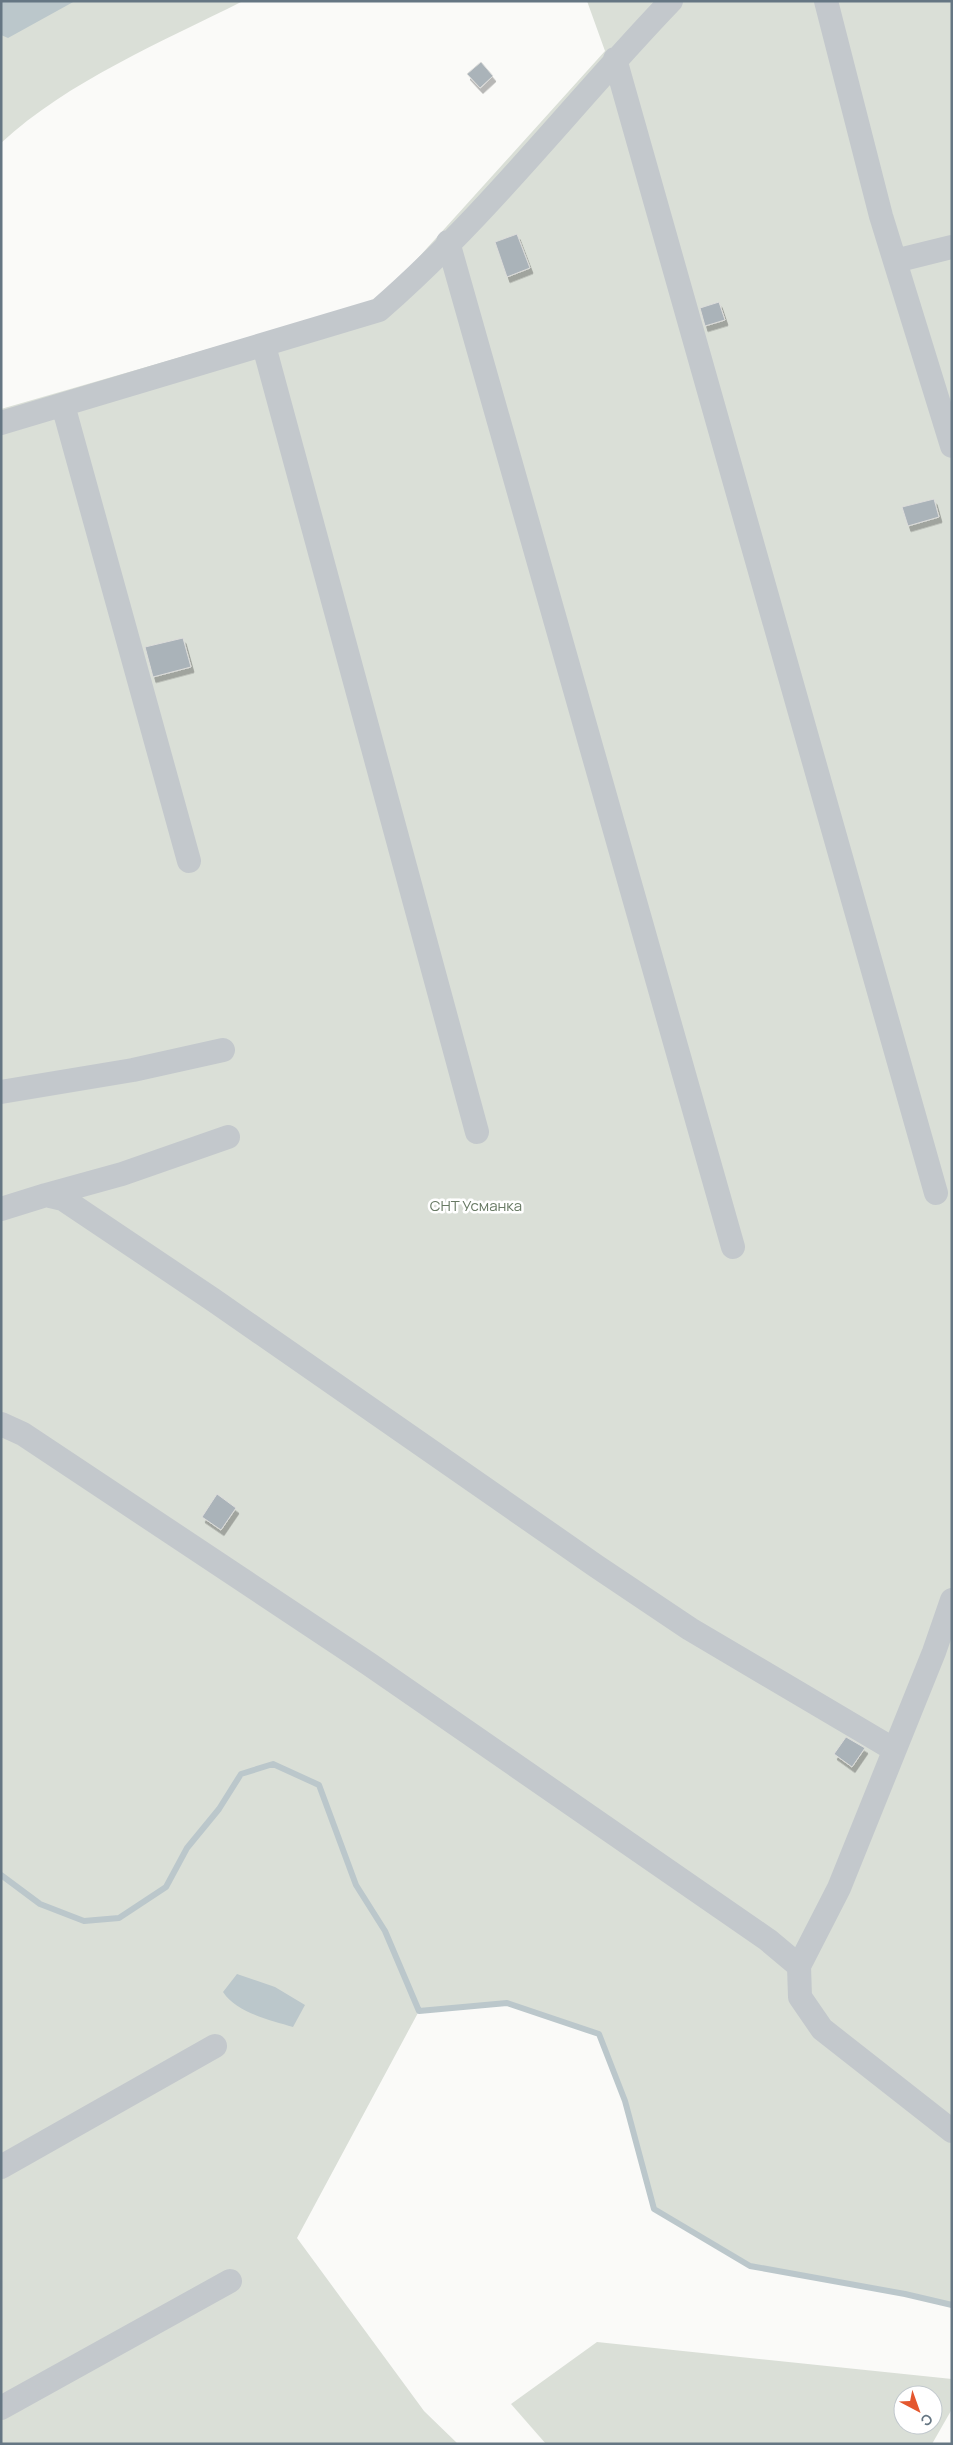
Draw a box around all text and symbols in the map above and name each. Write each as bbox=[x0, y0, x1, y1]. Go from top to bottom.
park label: СНТ Усманка bbox=[430, 1195, 522, 1216]
north arrow bbox=[893, 2385, 943, 2435]
text: С bbox=[917, 2410, 937, 2431]

